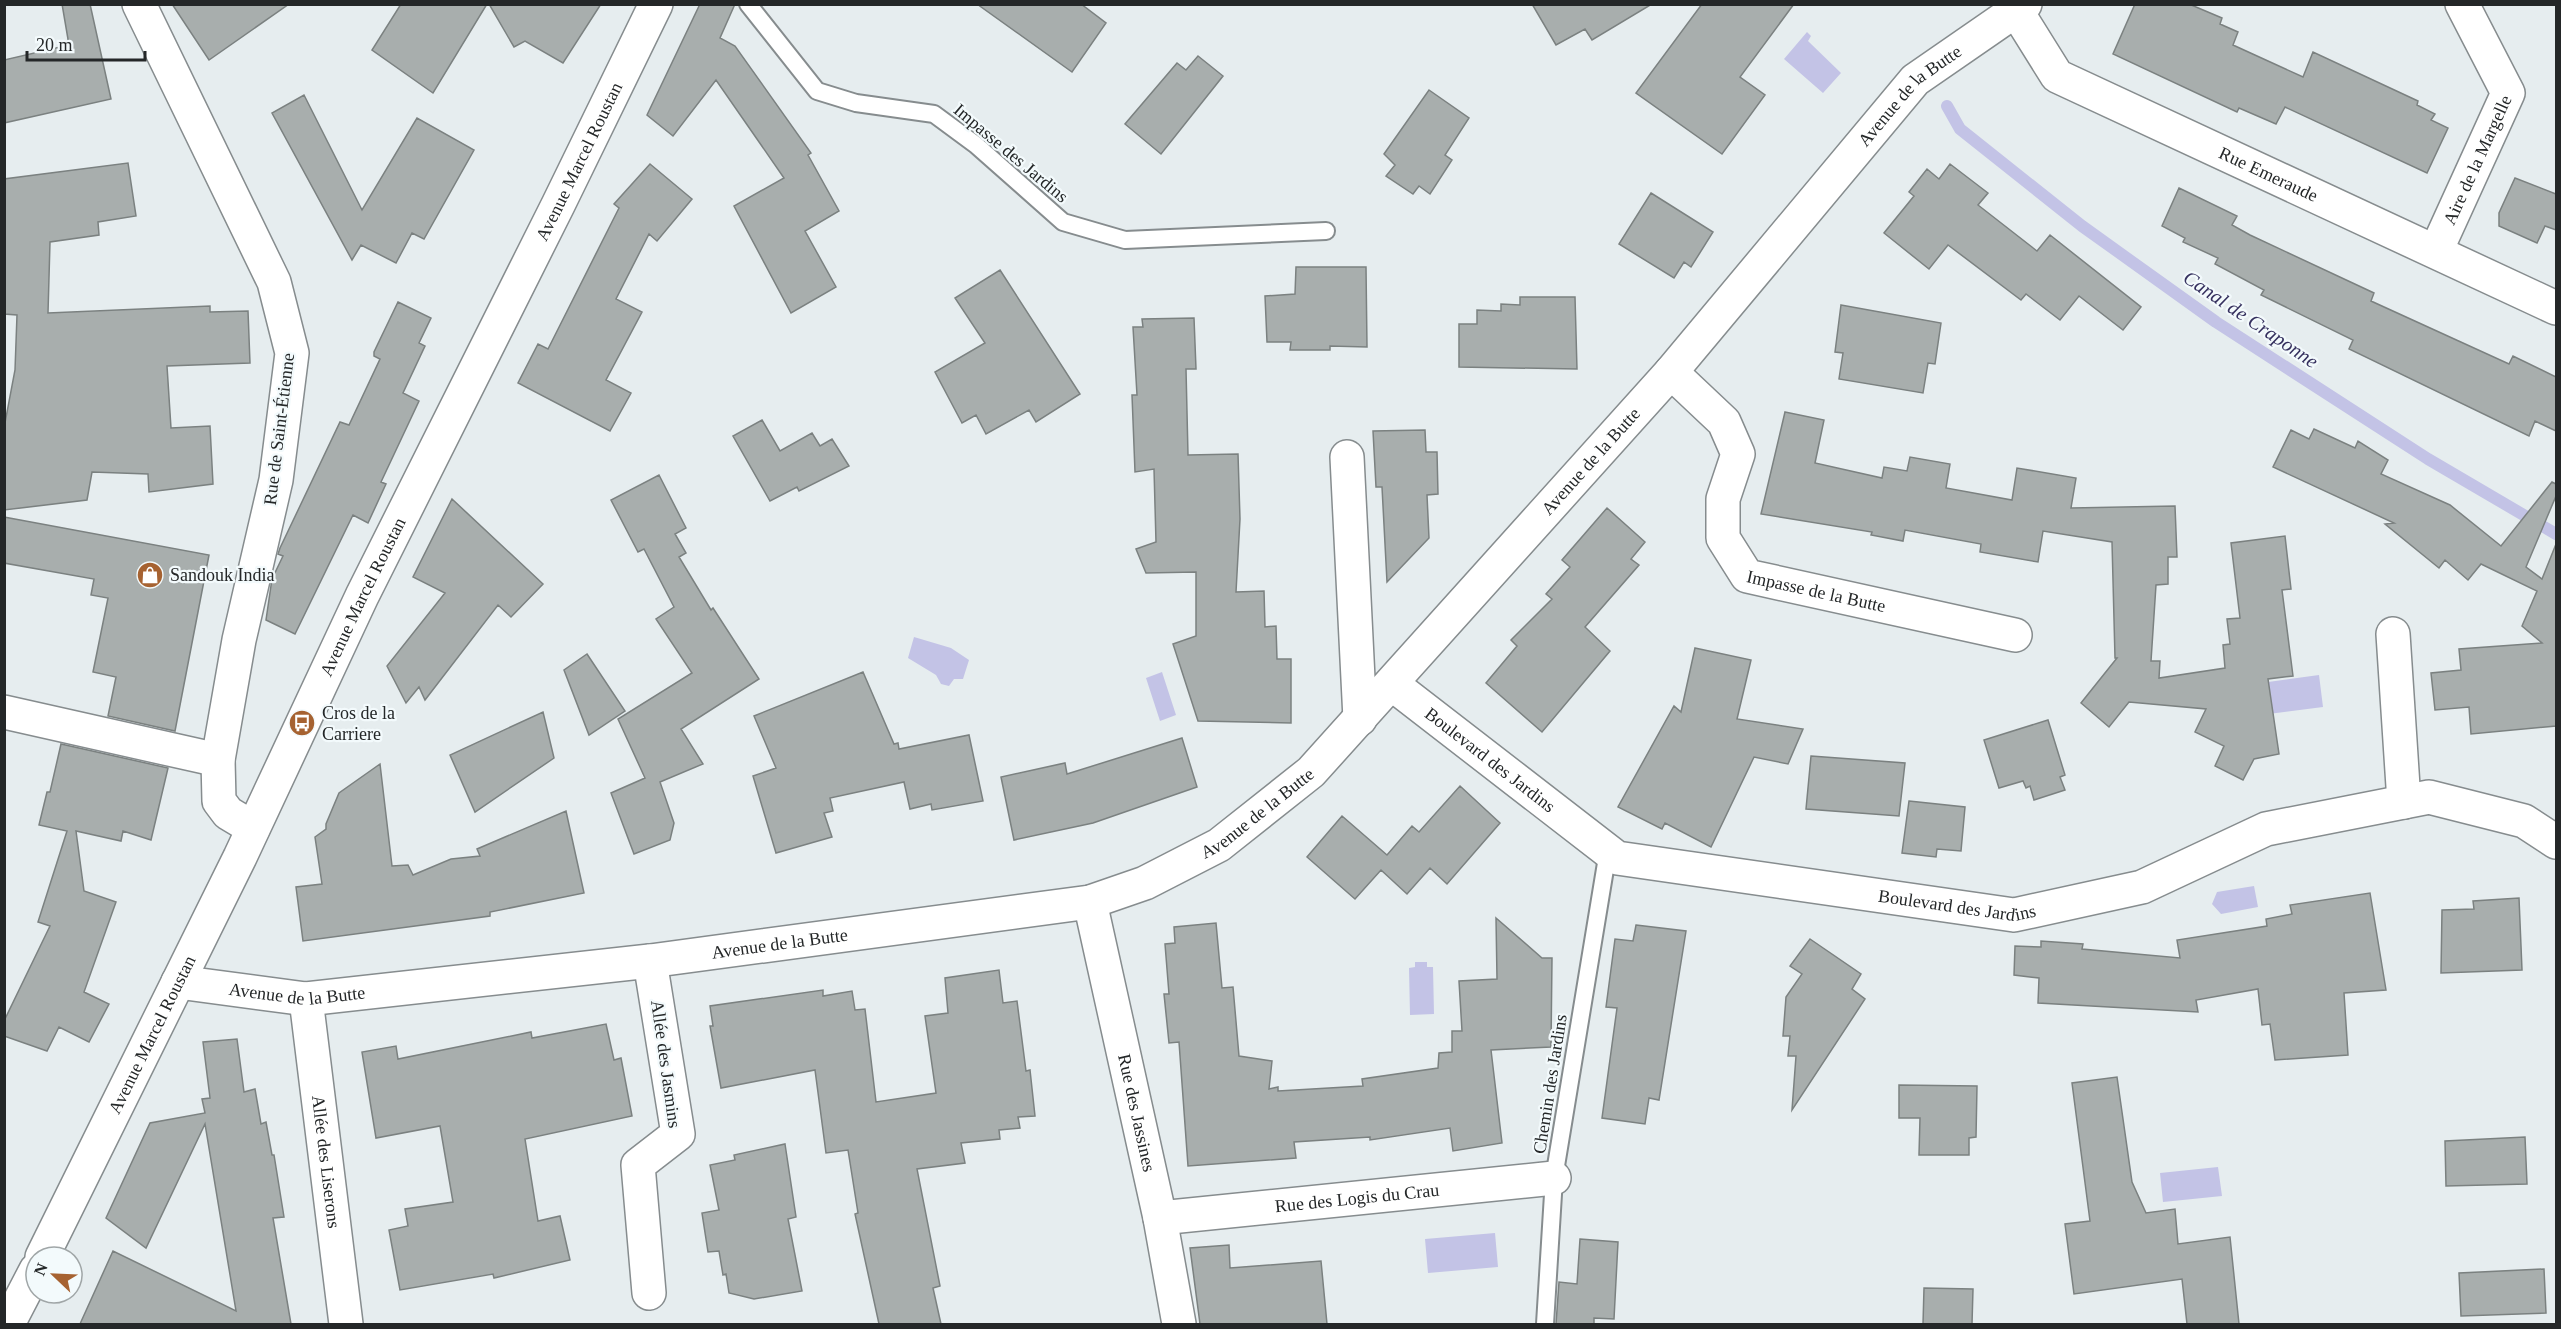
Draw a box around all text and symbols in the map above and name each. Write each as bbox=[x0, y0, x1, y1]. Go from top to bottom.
scale bar bbox=[27, 24, 146, 62]
text: 20 m bbox=[36, 35, 73, 55]
street label: Avenue de la Butte bbox=[1854, 41, 1965, 150]
street label: Avenue Marcel Roustan bbox=[532, 79, 626, 244]
street label: Aire de la Margelle bbox=[2439, 92, 2516, 228]
street label: Impasse des Jardins bbox=[950, 99, 1072, 207]
street label: Rue Emeraude bbox=[2216, 143, 2321, 206]
water label: Canal de Craponne bbox=[2179, 266, 2323, 373]
street label: Rue de Saint-Étienne bbox=[259, 352, 298, 506]
street label: Avenue de la Butte bbox=[1537, 404, 1644, 519]
street label: Avenue Marcel Roustan bbox=[316, 514, 410, 679]
shop icon: Sandouk India bbox=[135, 560, 165, 590]
place label: Sandouk India bbox=[170, 565, 274, 585]
street label: Impasse de la Butte bbox=[1745, 566, 1887, 616]
place label: Cros de la Carriere bbox=[322, 703, 395, 744]
street label: Boulevard des Jardins bbox=[1421, 703, 1559, 816]
bus stop icon: Cros de la Carriere bbox=[287, 708, 317, 738]
street label: Avenue de la Butte bbox=[1197, 764, 1318, 863]
street label: Boulevard des Jardins bbox=[1877, 886, 2038, 925]
street label: Avenue de la Butte bbox=[710, 925, 849, 963]
street label: Avenue Marcel Roustan bbox=[105, 952, 200, 1117]
street label: Avenue de la Butte bbox=[228, 979, 366, 1009]
street label: Allée des Jasmins bbox=[647, 999, 685, 1129]
street label: Chemin des Jardins bbox=[1529, 1013, 1571, 1155]
street label: Rue des Jassines bbox=[1114, 1052, 1159, 1174]
street label: Allée des Liserons bbox=[308, 1094, 344, 1230]
street label: Rue des Logis du Crau bbox=[1274, 1180, 1440, 1216]
north arrow bbox=[24, 1245, 84, 1305]
text: N bbox=[31, 1260, 51, 1278]

